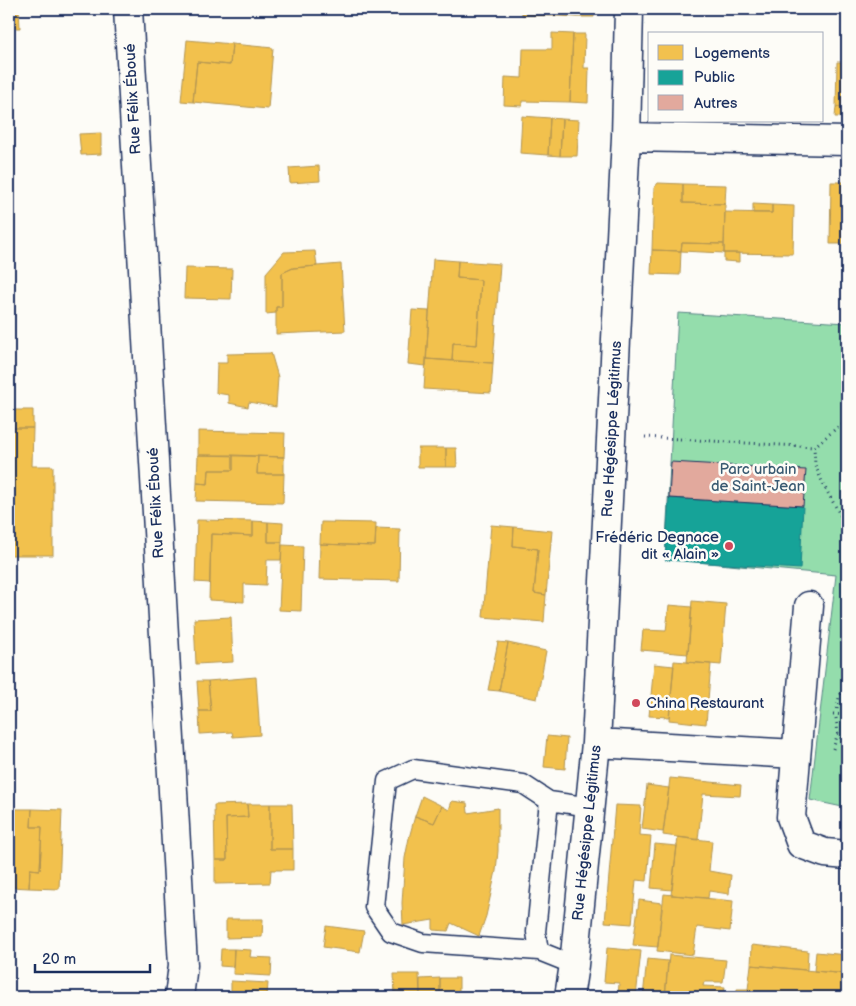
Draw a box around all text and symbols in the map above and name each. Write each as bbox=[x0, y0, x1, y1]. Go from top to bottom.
legend bbox=[648, 32, 824, 122]
street label: Rue Félix Éboué bbox=[121, 43, 145, 155]
text: Logements bbox=[694, 44, 770, 63]
text: Public bbox=[694, 68, 735, 87]
text: Autres bbox=[694, 94, 738, 113]
street label: Rue Hégésippe Légitimus bbox=[598, 340, 626, 518]
street label: Rue Félix Éboué bbox=[144, 447, 168, 559]
park label: Parc urbain de Saint-Jean bbox=[711, 460, 805, 496]
place label: Frédéric Degnace dit « Alain » bbox=[595, 528, 719, 564]
marker: Frédéric Degnace dit « Alain » bbox=[723, 540, 735, 552]
place label: China Restaurant bbox=[646, 694, 765, 713]
marker: China Restaurant bbox=[630, 697, 642, 709]
street label: Rue Hégésippe Légitimus bbox=[568, 744, 606, 922]
scale bar bbox=[35, 941, 150, 973]
text: 20 m bbox=[42, 950, 76, 969]

